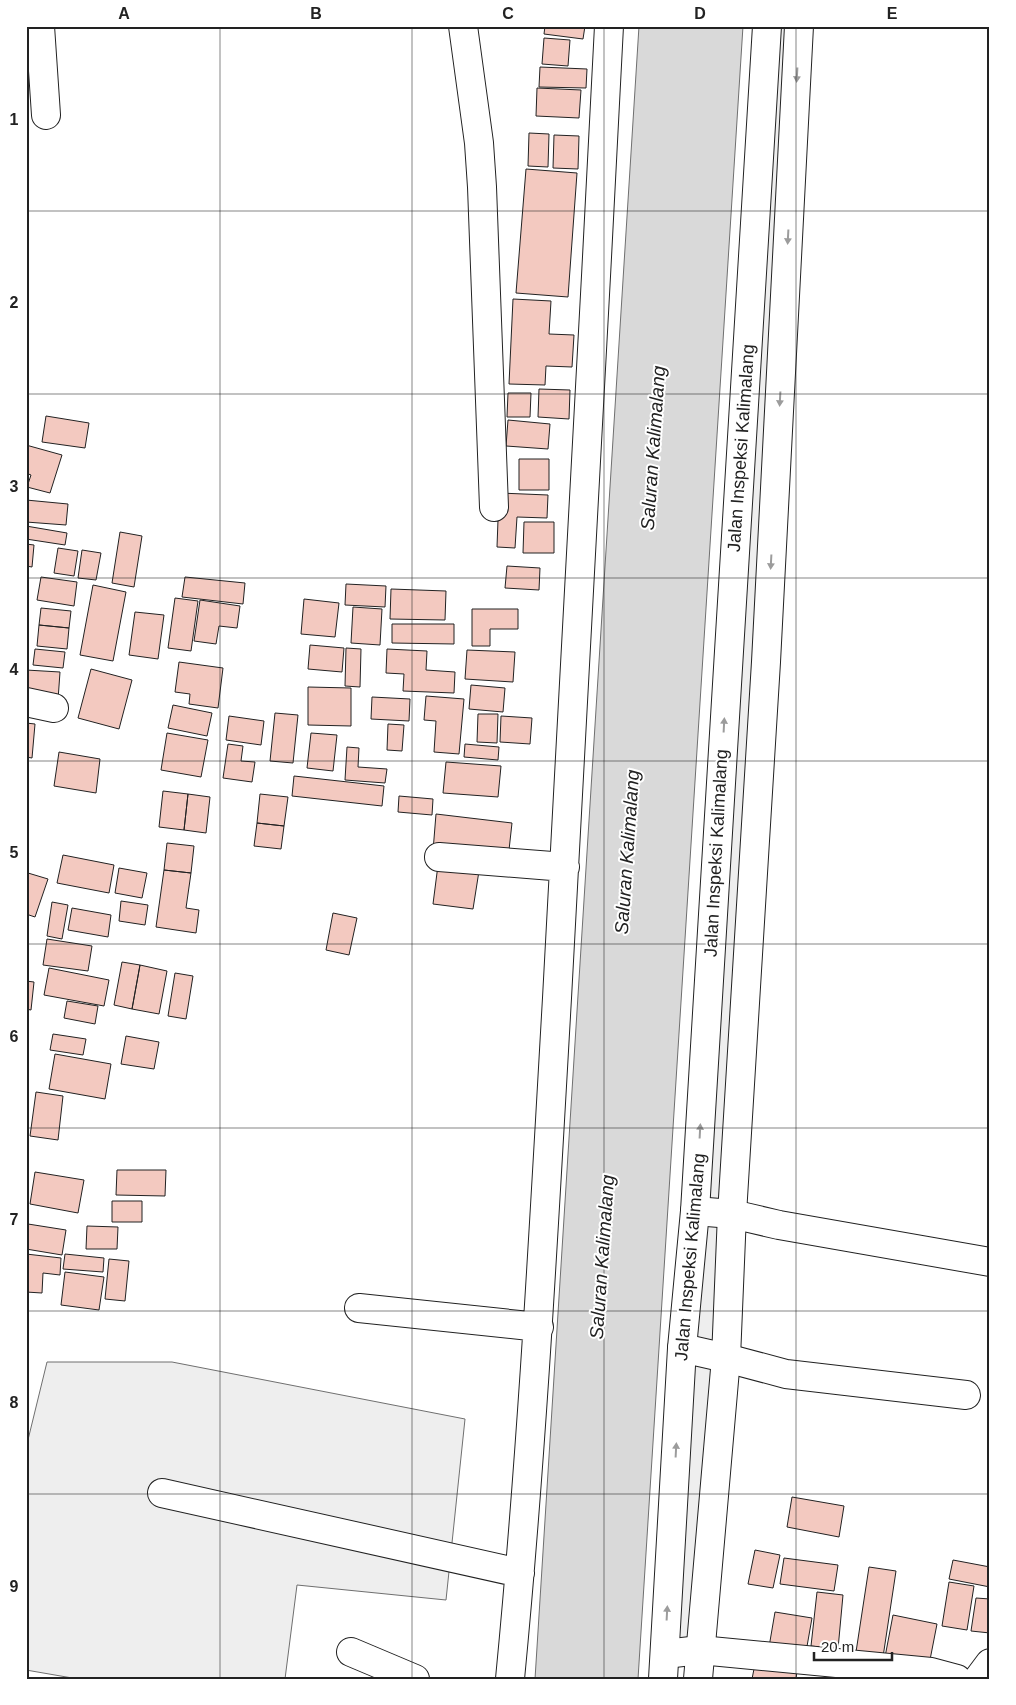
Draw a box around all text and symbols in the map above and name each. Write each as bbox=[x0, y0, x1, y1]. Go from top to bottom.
text: A bbox=[118, 5, 130, 22]
text: B bbox=[310, 5, 322, 22]
text: C bbox=[502, 5, 514, 22]
text: D bbox=[694, 5, 706, 22]
text: E bbox=[887, 5, 898, 22]
one-way arrow bbox=[792, 67, 800, 83]
text: 1 bbox=[10, 111, 19, 128]
one-way arrow bbox=[784, 229, 792, 245]
text: 2 bbox=[10, 294, 19, 311]
street label: Jalan Inspeksi Kalimalang bbox=[724, 343, 758, 553]
water label: Saluran Kalimalang bbox=[637, 365, 669, 531]
one-way arrow bbox=[775, 392, 783, 408]
text: 3 bbox=[10, 478, 19, 495]
one-way arrow bbox=[767, 554, 775, 570]
text: 4 bbox=[10, 661, 19, 678]
one-way arrow bbox=[721, 716, 729, 732]
street label: Jalan Inspeksi Kalimalang bbox=[701, 749, 731, 957]
water label: Saluran Kalimalang bbox=[611, 769, 643, 935]
text: 5 bbox=[10, 844, 19, 861]
text: 6 bbox=[10, 1028, 19, 1045]
one-way arrow bbox=[697, 1123, 705, 1139]
street label: Jalan Inspeksi Kalimalang bbox=[671, 1152, 709, 1362]
water label: Saluran Kalimalang bbox=[586, 1174, 618, 1340]
text: 7 bbox=[10, 1211, 19, 1228]
text: 8 bbox=[10, 1394, 19, 1411]
one-way arrow bbox=[673, 1442, 681, 1458]
text: 9 bbox=[10, 1578, 19, 1595]
one-way arrow bbox=[664, 1604, 672, 1620]
scale bar bbox=[814, 1630, 891, 1662]
text: 20 m bbox=[821, 1638, 854, 1655]

